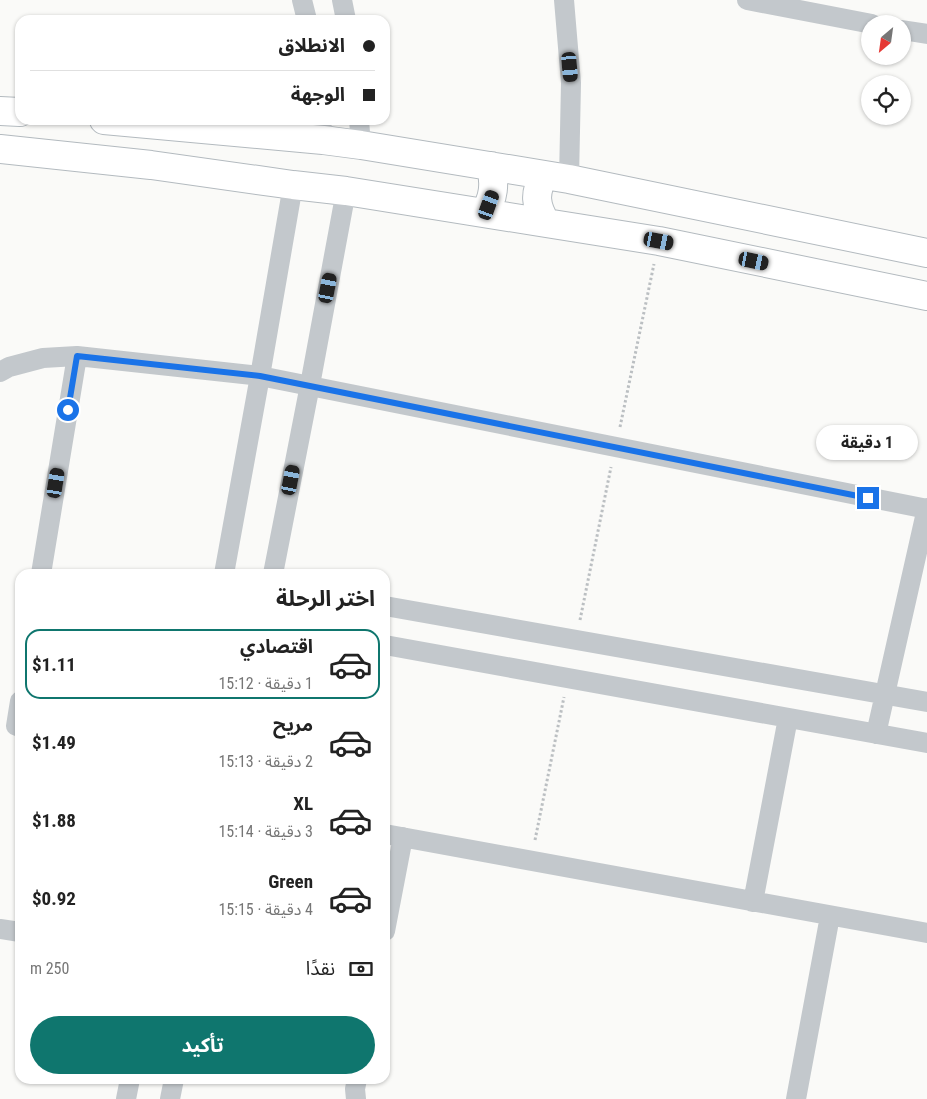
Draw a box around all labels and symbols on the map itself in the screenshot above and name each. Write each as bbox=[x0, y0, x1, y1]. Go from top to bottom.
north arrow bbox=[861, 15, 911, 65]
car bbox=[561, 51, 578, 83]
car bbox=[476, 188, 501, 222]
car bbox=[642, 231, 675, 251]
car bbox=[737, 251, 770, 271]
car bbox=[317, 272, 338, 304]
route start bbox=[57, 399, 79, 421]
callout: 1 دقيقة bbox=[817, 426, 919, 460]
car bbox=[280, 464, 301, 496]
car bbox=[46, 467, 65, 499]
route end bbox=[857, 487, 879, 509]

